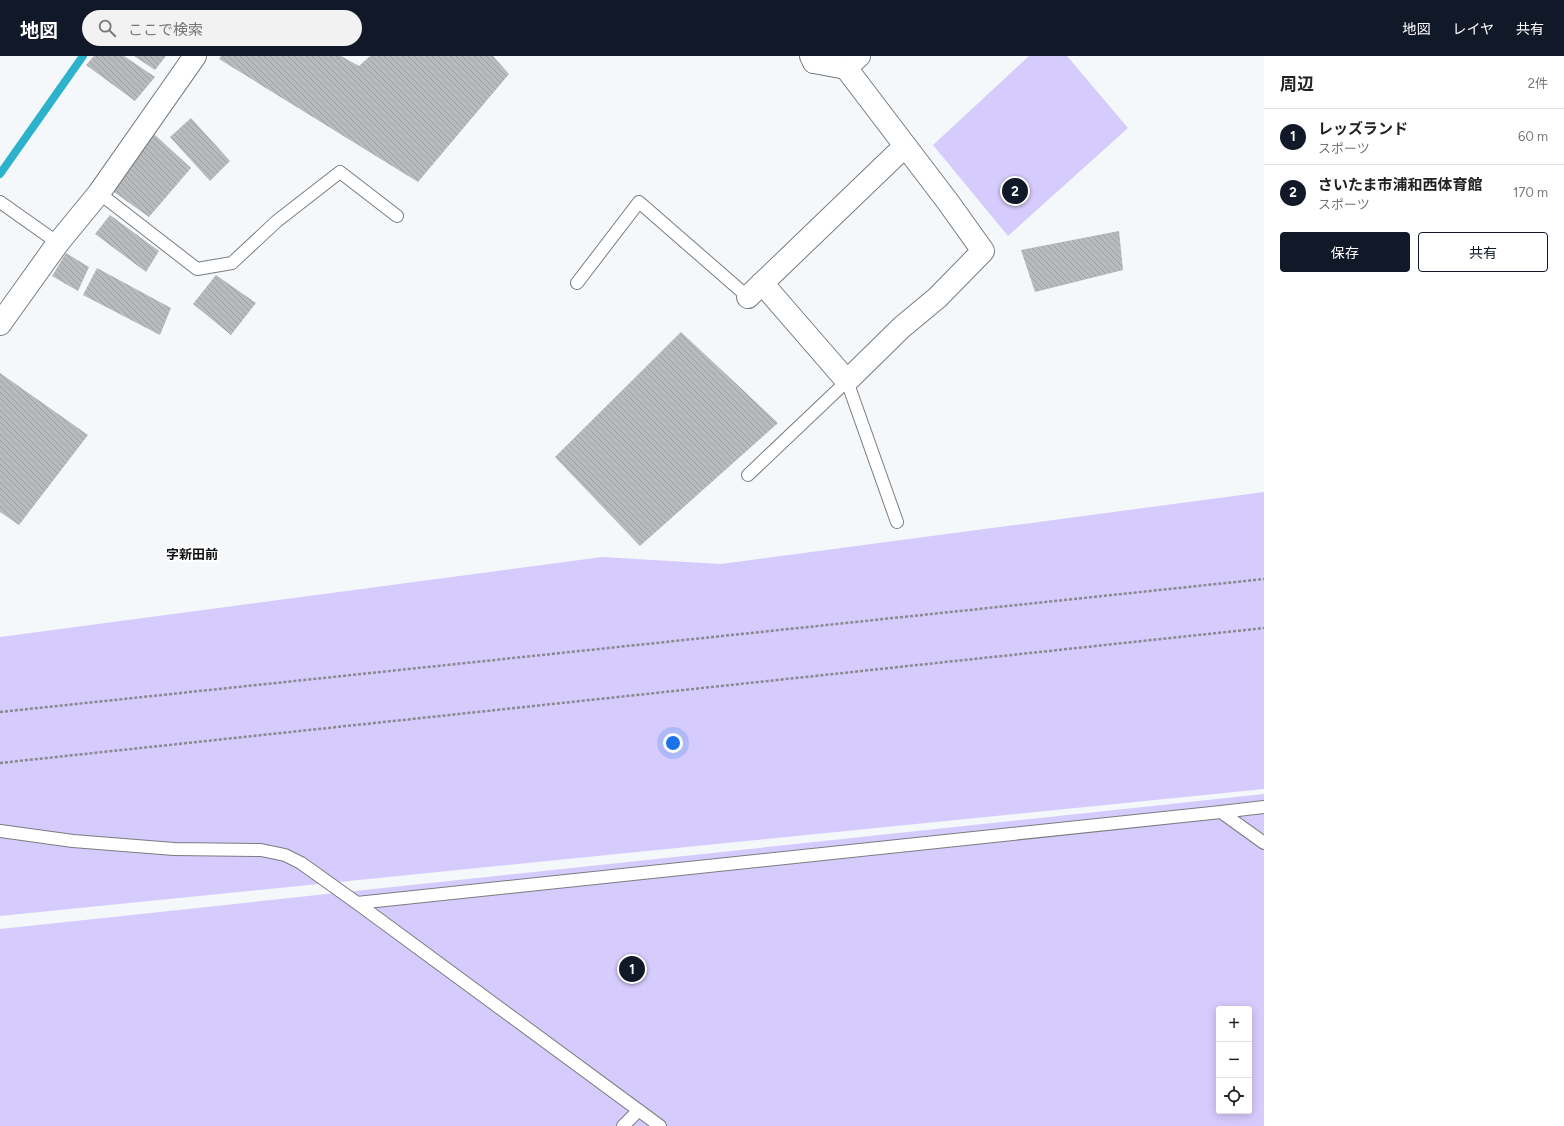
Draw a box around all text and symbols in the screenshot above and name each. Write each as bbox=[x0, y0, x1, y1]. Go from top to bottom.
search box bbox=[82, 10, 362, 46]
icon: search bbox=[96, 17, 118, 39]
text: 地図 bbox=[20, 19, 58, 42]
text: ここで検索 bbox=[128, 21, 203, 39]
text: 地図 bbox=[1402, 21, 1430, 38]
text: レイヤ bbox=[1452, 21, 1494, 38]
text: 共有 bbox=[1516, 21, 1544, 38]
text: 周辺 bbox=[1280, 74, 1314, 94]
text: 2件 bbox=[1528, 76, 1548, 91]
text: レッズランド bbox=[1318, 120, 1408, 138]
text: 1 bbox=[1290, 129, 1296, 144]
text: 60 m bbox=[1518, 129, 1548, 144]
text: スポーツ bbox=[1318, 141, 1370, 156]
pin: 2 bbox=[1002, 176, 1028, 206]
text: さいたま市浦和西体育館 bbox=[1318, 176, 1483, 194]
text: 2 bbox=[1289, 185, 1297, 200]
text: 170 m bbox=[1513, 185, 1548, 200]
text: スポーツ bbox=[1318, 197, 1370, 212]
button: 保存 bbox=[1280, 232, 1410, 272]
button: 共有 bbox=[1418, 232, 1548, 272]
district label: 字新田前 bbox=[166, 547, 218, 562]
your location bbox=[663, 733, 683, 753]
pin: 1 bbox=[619, 954, 645, 984]
map controls bbox=[1216, 1006, 1252, 1114]
button: + bbox=[1216, 1006, 1252, 1042]
button: − bbox=[1216, 1042, 1252, 1078]
button: locate bbox=[1216, 1078, 1252, 1114]

